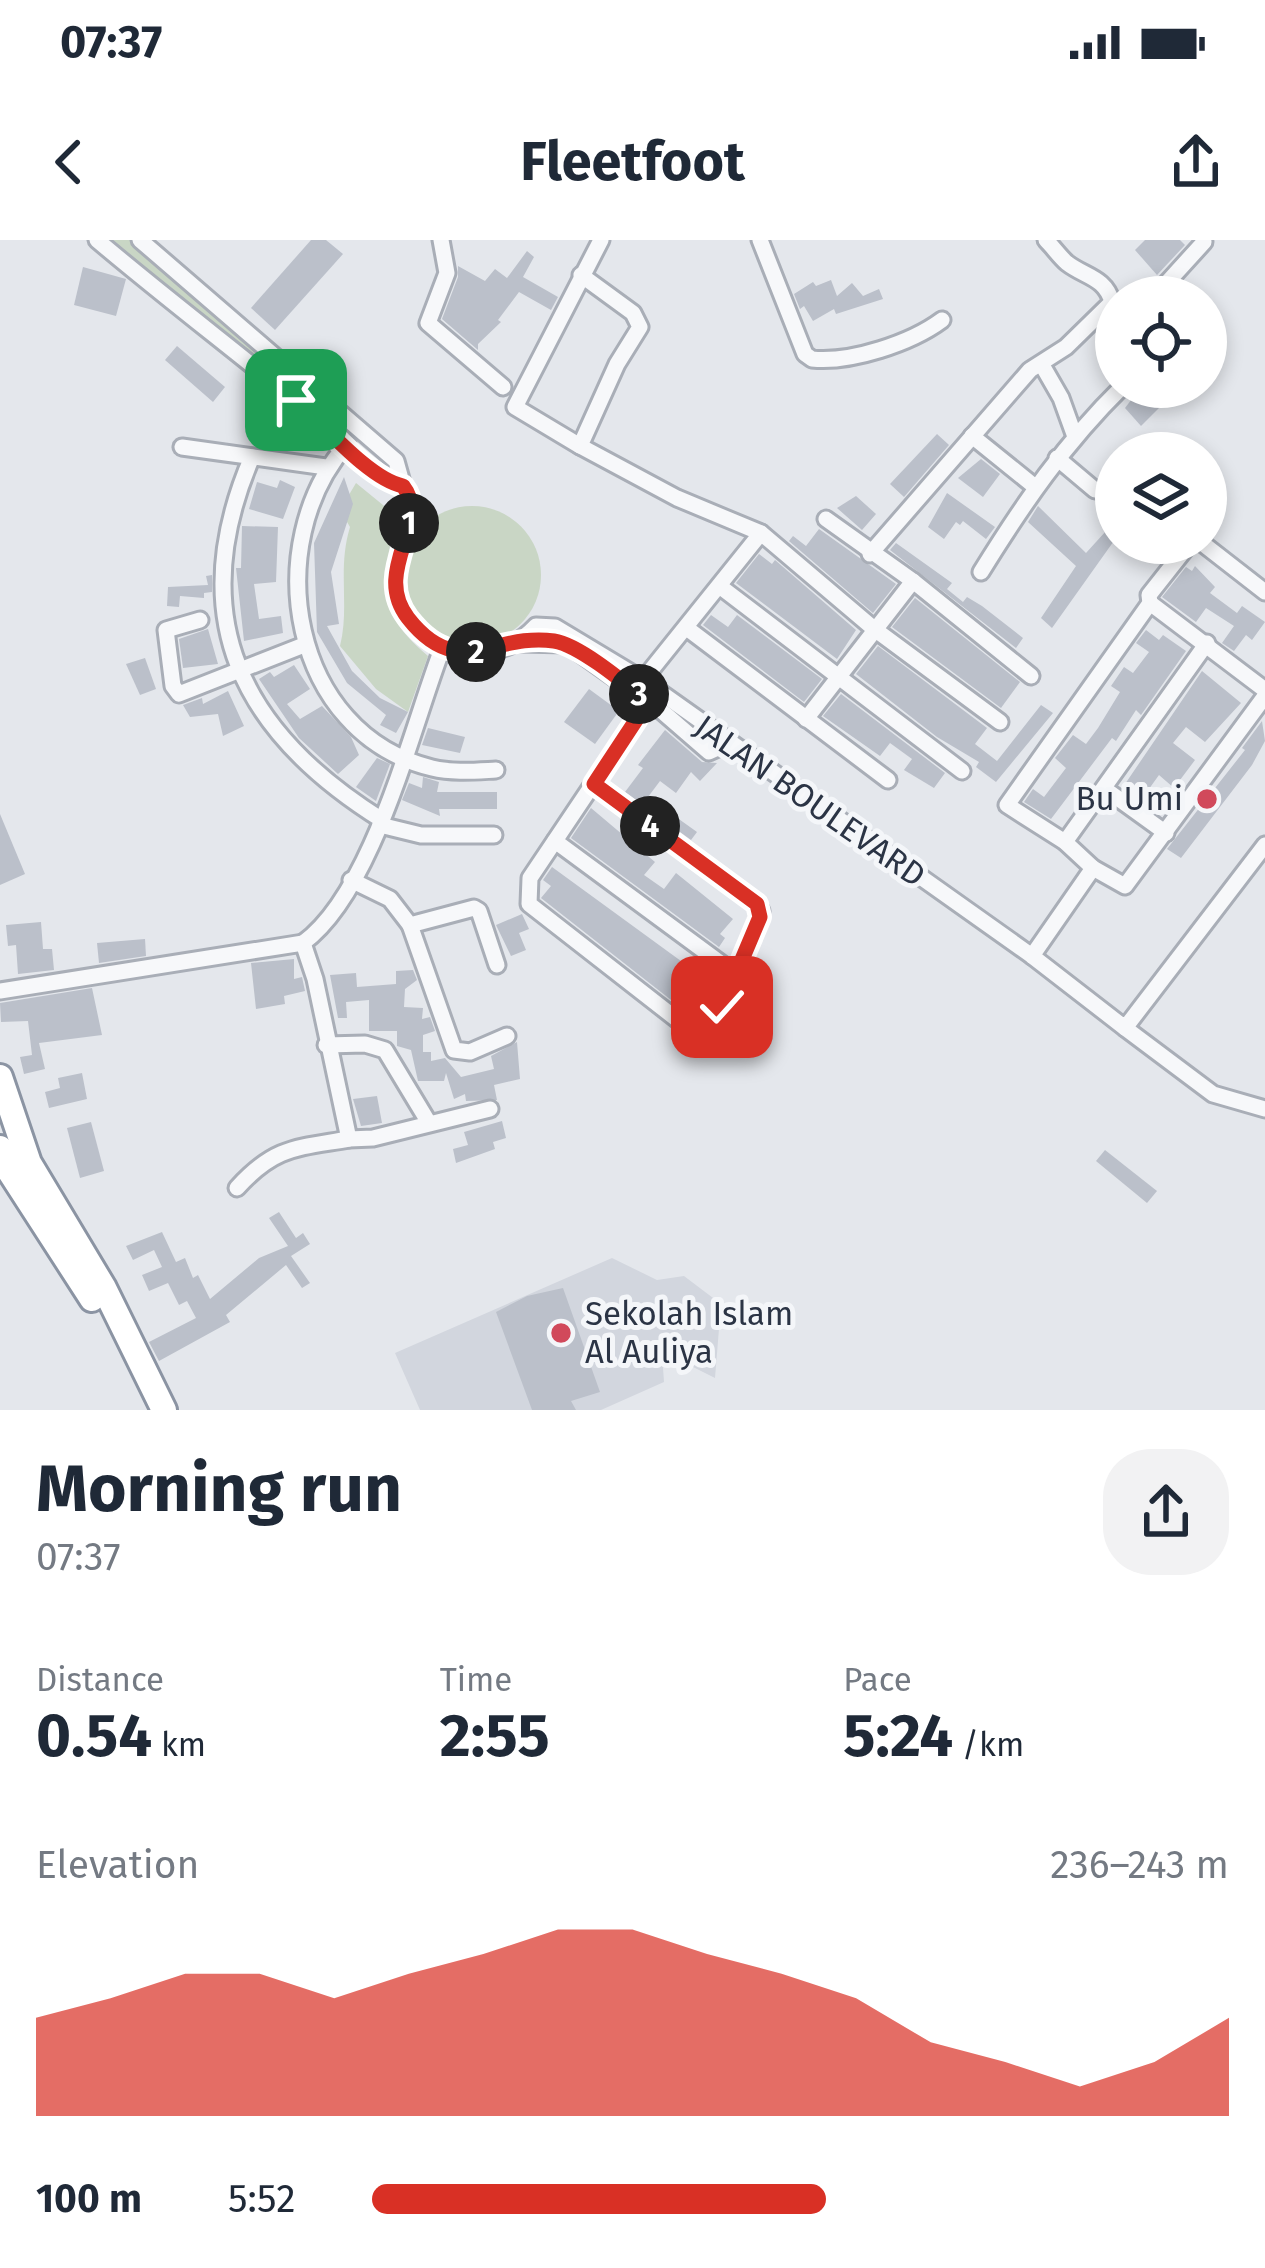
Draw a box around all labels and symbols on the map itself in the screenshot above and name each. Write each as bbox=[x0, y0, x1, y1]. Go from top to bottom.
pin bbox=[245, 349, 347, 451]
pin: 1 bbox=[379, 493, 439, 553]
pin: 2 bbox=[446, 622, 506, 682]
pin: 3 bbox=[609, 664, 669, 724]
street label: JALAN BOULEVARD bbox=[687, 706, 933, 896]
place label: Bu Umi bbox=[1076, 779, 1183, 819]
marker: Bu Umi bbox=[1194, 786, 1220, 812]
pin: 4 bbox=[620, 796, 680, 856]
pin bbox=[671, 956, 773, 1058]
place label: Sekolah Islam Al Auliya bbox=[585, 1294, 793, 1372]
marker: Sekolah Islam Al Auliya bbox=[548, 1320, 574, 1346]

